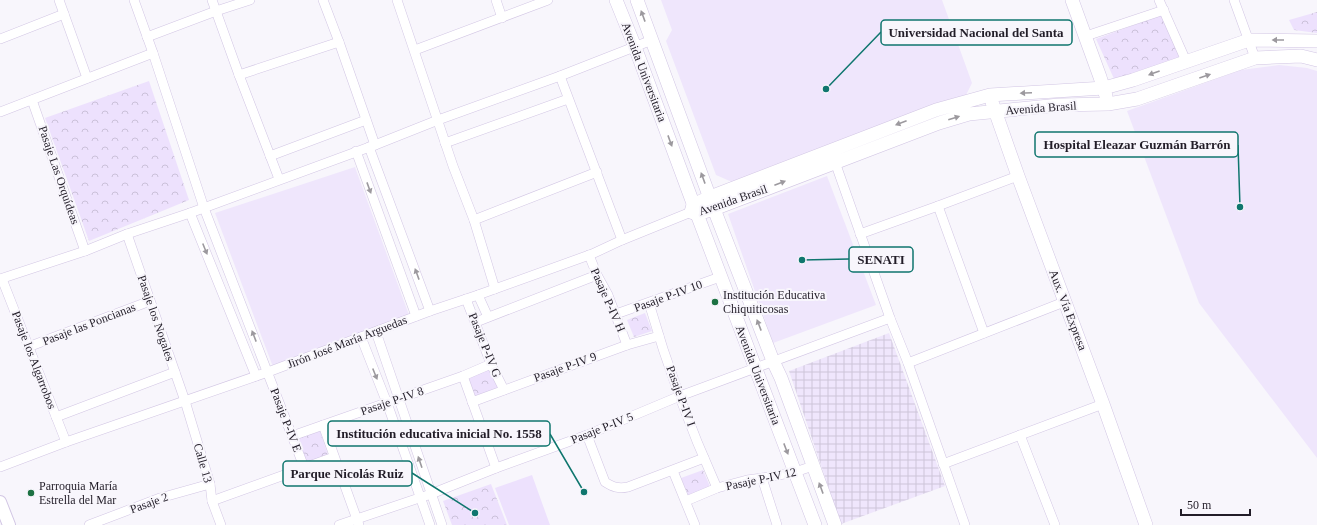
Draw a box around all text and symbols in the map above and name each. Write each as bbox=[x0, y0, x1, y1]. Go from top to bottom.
one-way arrow bbox=[639, 10, 645, 22]
street label: Avenida Universitaria bbox=[619, 20, 670, 124]
callout: Universidad Nacional del Santa bbox=[881, 20, 1072, 45]
text: Universidad Nacional del Santa bbox=[888, 25, 1064, 40]
one-way arrow bbox=[1271, 37, 1284, 43]
one-way arrow bbox=[1147, 70, 1159, 76]
one-way arrow bbox=[1199, 72, 1211, 78]
one-way arrow bbox=[1020, 90, 1032, 97]
street label: Avenida Brasil bbox=[1005, 98, 1078, 117]
one-way arrow bbox=[948, 115, 960, 121]
one-way arrow bbox=[894, 121, 906, 127]
street label: Pasaje Las Orquídeas bbox=[36, 124, 83, 226]
callout: Hospital Eleazar Guzmán Barrón bbox=[1035, 132, 1238, 157]
one-way arrow bbox=[667, 136, 673, 148]
text: Hospital Eleazar Guzmán Barrón bbox=[1043, 137, 1231, 152]
one-way arrow bbox=[699, 171, 705, 183]
one-way arrow bbox=[775, 180, 787, 186]
one-way arrow bbox=[366, 182, 372, 194]
street label: Avenida Brasil bbox=[697, 182, 770, 218]
one-way arrow bbox=[202, 243, 208, 255]
callout: SENATI bbox=[849, 247, 913, 272]
text: SENATI bbox=[857, 252, 905, 267]
street label: Pasaje P-IV H bbox=[588, 266, 628, 334]
one-way arrow bbox=[413, 268, 419, 280]
street label: Aux. Vía Expresa bbox=[1046, 268, 1090, 353]
street label: Pasaje los Nogales bbox=[135, 273, 177, 363]
street label: Pasaje P-IV 10 bbox=[632, 277, 704, 315]
place label: Institución Educativa Chiquiticosas bbox=[723, 288, 826, 316]
marker: Institución Educativa Chiquiticosas bbox=[710, 297, 720, 307]
street label: Pasaje las Poncianas bbox=[40, 300, 138, 348]
street label: Pasaje los Algarrobos bbox=[9, 309, 59, 411]
street label: Pasaje P-IV G bbox=[466, 311, 504, 380]
street label: Jirón José María Arguedas bbox=[285, 313, 409, 371]
one-way arrow bbox=[756, 319, 762, 331]
street label: Avenida Universitaria bbox=[733, 323, 784, 427]
one-way arrow bbox=[250, 329, 256, 341]
street label: Pasaje P-IV 9 bbox=[532, 349, 598, 385]
street label: Pasaje P-IV I bbox=[664, 364, 698, 428]
one-way arrow bbox=[373, 368, 379, 380]
street label: Pasaje P-IV 8 bbox=[359, 384, 425, 418]
street label: Pasaje P-IV E bbox=[267, 386, 305, 454]
street label: Pasaje P-IV 5 bbox=[569, 409, 635, 447]
callout: Institución educativa inicial No. 1558 bbox=[328, 421, 550, 446]
text: Institución educativa inicial No. 1558 bbox=[336, 426, 542, 441]
street label: Calle 13 bbox=[191, 442, 215, 484]
one-way arrow bbox=[784, 443, 790, 455]
one-way arrow bbox=[417, 455, 423, 467]
callout: Parque Nicolás Ruiz bbox=[283, 461, 412, 486]
street label: Pasaje P-IV 12 bbox=[724, 465, 798, 493]
text: Parque Nicolás Ruiz bbox=[290, 466, 404, 481]
place label: Parroquia María Estrella del Mar bbox=[39, 479, 118, 507]
one-way arrow bbox=[818, 482, 824, 494]
marker: Parroquia María Estrella del Mar bbox=[26, 488, 36, 498]
street label: Pasaje 2 bbox=[128, 490, 170, 516]
scale bar bbox=[1181, 491, 1250, 517]
text: 50 m bbox=[1187, 498, 1212, 512]

